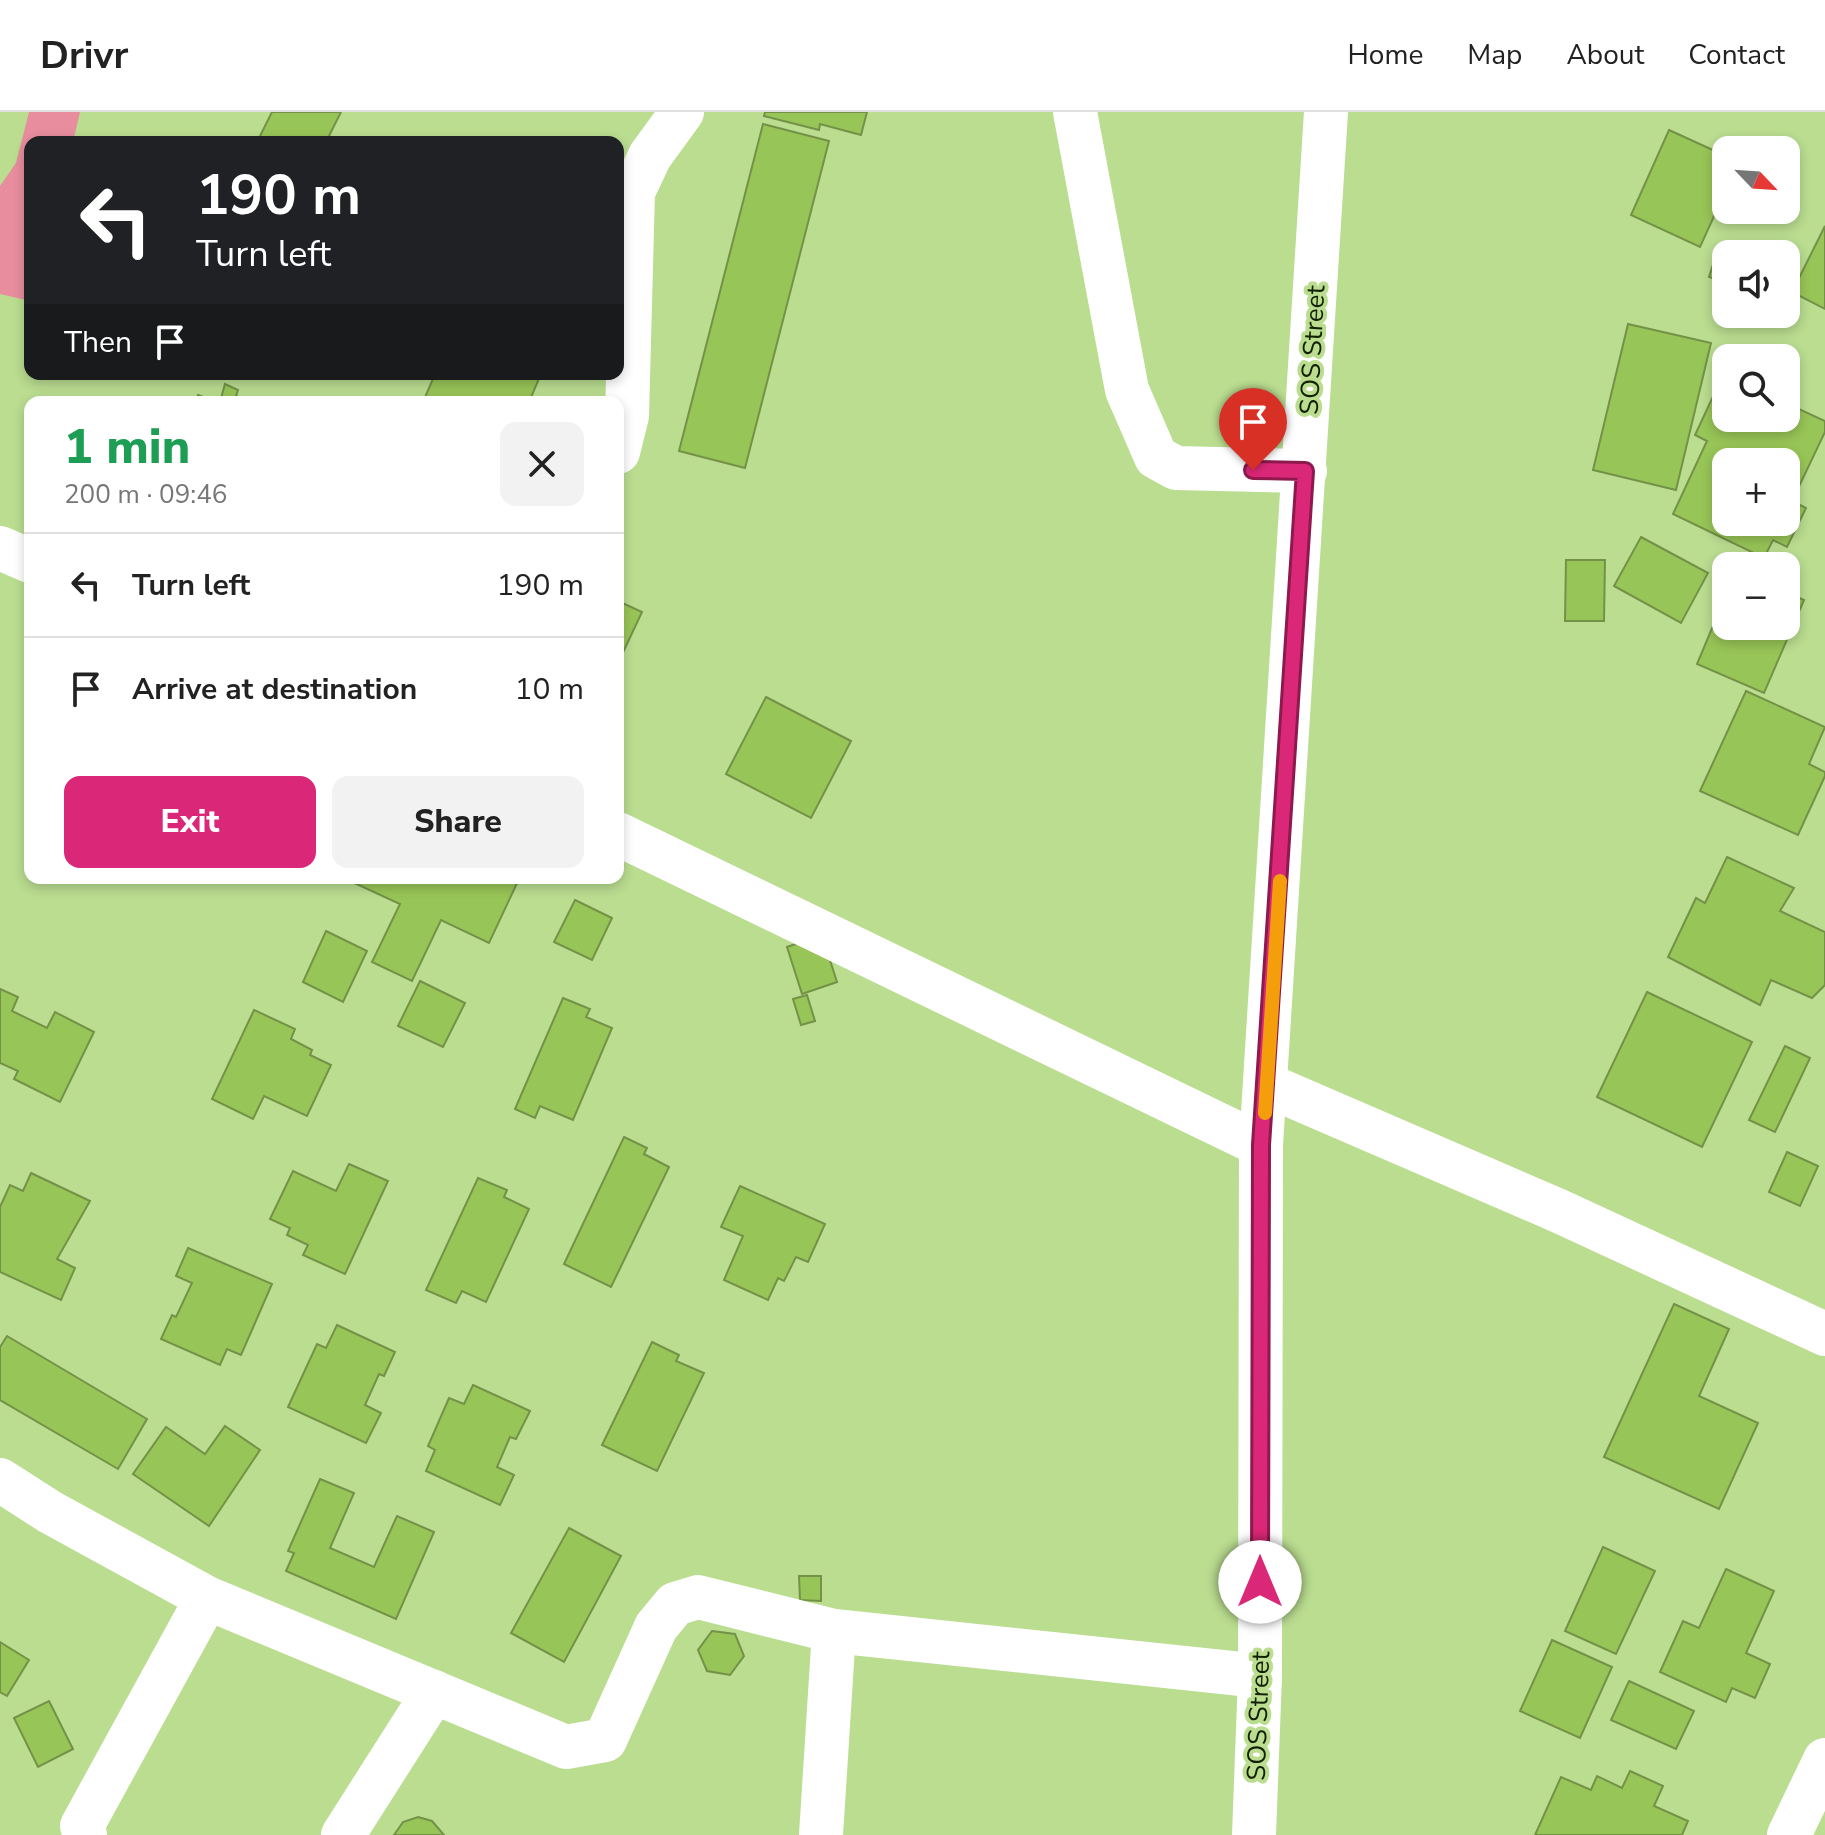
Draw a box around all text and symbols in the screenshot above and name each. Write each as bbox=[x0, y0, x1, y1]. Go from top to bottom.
text: Drivr bbox=[40, 30, 128, 81]
text: Home bbox=[1348, 36, 1423, 74]
text: Map bbox=[1467, 36, 1522, 74]
text: About bbox=[1566, 36, 1644, 74]
text: Contact bbox=[1688, 36, 1785, 74]
north arrow bbox=[1712, 136, 1800, 224]
map controls bbox=[1712, 136, 1800, 640]
text: 190 m bbox=[196, 157, 361, 234]
icon: left bbox=[64, 168, 168, 272]
text: Turn left bbox=[196, 230, 331, 279]
button: sound bbox=[1712, 240, 1800, 328]
street label: SOS Street bbox=[1292, 284, 1333, 416]
icon: arrive bbox=[148, 320, 192, 364]
text: Then bbox=[64, 322, 132, 363]
button: search bbox=[1712, 344, 1800, 432]
pin bbox=[1219, 388, 1287, 470]
icon: arrive bbox=[1231, 400, 1275, 444]
text: 1 min bbox=[64, 414, 190, 480]
button: close bbox=[500, 422, 584, 506]
button: + bbox=[1712, 448, 1800, 536]
text: 200 m · 09:46 bbox=[64, 477, 227, 512]
button: − bbox=[1712, 552, 1800, 640]
icon: left bbox=[64, 563, 108, 607]
text: Turn left bbox=[132, 565, 250, 606]
text: 190 m bbox=[497, 565, 584, 606]
icon: arrive bbox=[64, 667, 108, 711]
text: Arrive at destination bbox=[132, 669, 417, 710]
text: 10 m bbox=[515, 669, 584, 710]
button: Exit bbox=[64, 776, 316, 868]
button: Share bbox=[332, 776, 584, 868]
position arrow bbox=[1218, 1540, 1302, 1624]
street label: SOS Street bbox=[1239, 1650, 1278, 1781]

